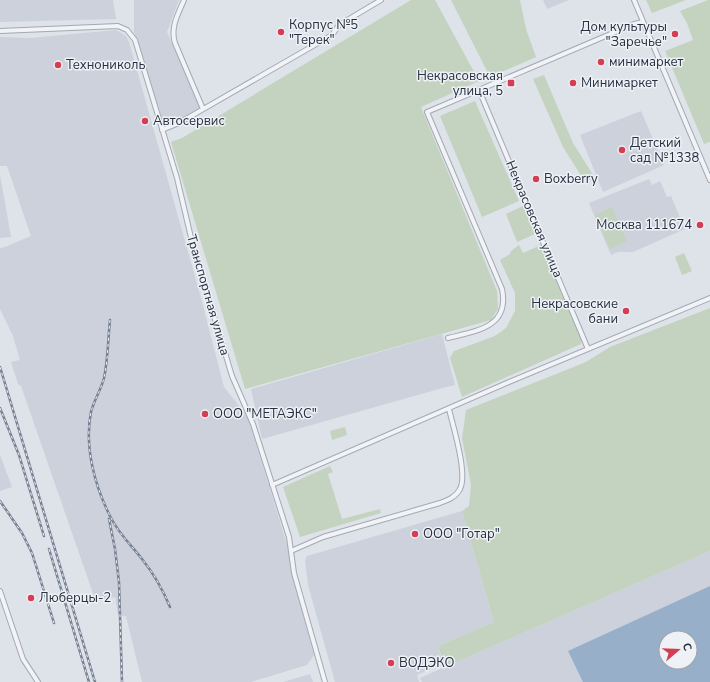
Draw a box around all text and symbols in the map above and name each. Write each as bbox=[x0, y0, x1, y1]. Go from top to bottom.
place label: Корпус №5 "Терек" bbox=[289, 16, 358, 49]
place label: Дом культуры "Заречье" bbox=[580, 18, 667, 51]
marker: Корпус №5 "Терек" bbox=[276, 27, 286, 37]
marker: Дом культуры "Заречье" bbox=[670, 29, 680, 39]
place label: минимаркет bbox=[609, 53, 684, 71]
place label: Технониколь bbox=[66, 56, 145, 74]
marker: минимаркет bbox=[596, 57, 606, 67]
marker: Технониколь bbox=[53, 60, 63, 70]
place label: Некрасовская улица, 5 bbox=[417, 67, 503, 100]
place label: Минимаркет bbox=[581, 74, 658, 92]
marker: Некрасовская улица, 5 bbox=[506, 78, 516, 88]
marker: Минимаркет bbox=[568, 78, 578, 88]
place label: Автосервис bbox=[153, 112, 225, 130]
marker: Автосервис bbox=[140, 116, 150, 126]
place label: Детский сад №1338 bbox=[630, 134, 700, 167]
marker: Детский сад №1338 bbox=[617, 145, 627, 155]
street label: Некрасовская улица bbox=[501, 158, 567, 280]
place label: Boxberry bbox=[544, 170, 598, 188]
marker: Boxberry bbox=[531, 174, 541, 184]
place label: Москва 111674 bbox=[596, 216, 692, 234]
marker: Москва 111674 bbox=[695, 220, 705, 230]
street label: Транспортная улица bbox=[182, 232, 234, 358]
place label: Некрасовские бани bbox=[531, 295, 618, 328]
marker: Некрасовские бани bbox=[621, 306, 631, 316]
place label: ООО "МЕТАЭКС" bbox=[213, 405, 317, 423]
marker: ООО "МЕТАЭКС" bbox=[200, 409, 210, 419]
place label: ООО "Готар" bbox=[423, 525, 500, 543]
marker: ООО "Готар" bbox=[410, 529, 420, 539]
place label: Люберцы-2 bbox=[39, 589, 111, 607]
marker: Люберцы-2 bbox=[26, 593, 36, 603]
north arrow bbox=[658, 630, 698, 670]
text: С bbox=[679, 641, 695, 653]
place label: ВОДЭКО bbox=[399, 654, 455, 672]
marker: ВОДЭКО bbox=[386, 658, 396, 668]

